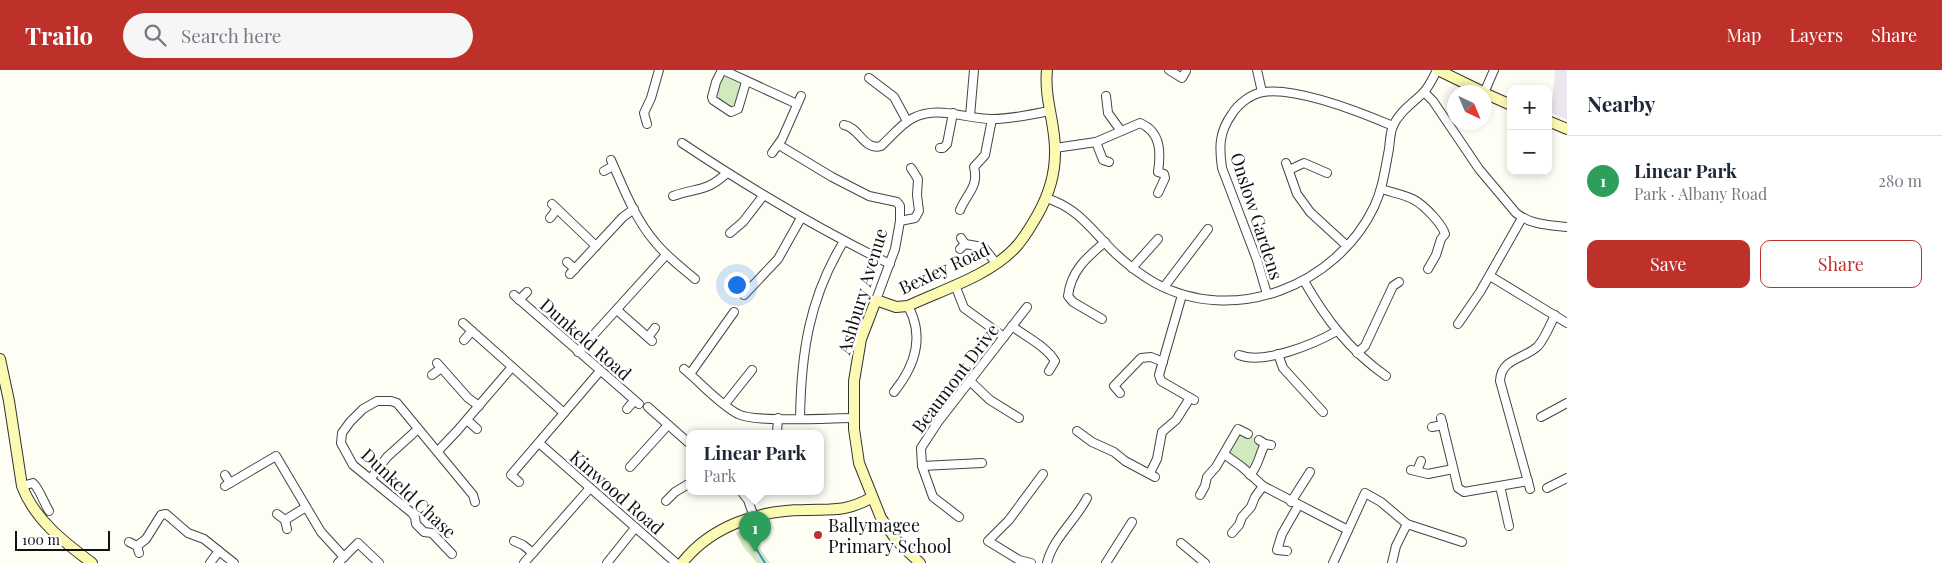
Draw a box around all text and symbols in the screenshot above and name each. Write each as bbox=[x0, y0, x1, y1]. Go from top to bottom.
search box bbox=[123, 13, 473, 58]
text: Trailo bbox=[25, 19, 93, 51]
icon: search bbox=[141, 21, 169, 49]
text: Search here bbox=[181, 22, 282, 48]
text: Map bbox=[1726, 23, 1761, 47]
text: Layers bbox=[1789, 23, 1843, 47]
text: Share bbox=[1871, 23, 1917, 47]
north arrow bbox=[1447, 85, 1492, 130]
map controls bbox=[1507, 85, 1552, 175]
button: + bbox=[1507, 85, 1552, 130]
text: Nearby bbox=[1587, 89, 1656, 117]
button: − bbox=[1507, 130, 1552, 175]
street label: Onslow Gardens bbox=[1225, 149, 1289, 283]
text: Linear Park bbox=[1634, 157, 1737, 183]
text: 1 bbox=[1600, 170, 1606, 191]
text: 280 m bbox=[1878, 170, 1922, 191]
text: Park · Albany Road bbox=[1634, 183, 1767, 204]
street label: Ashbury Avenue bbox=[831, 225, 893, 358]
street label: Bexley Road bbox=[895, 236, 994, 299]
button: Save bbox=[1587, 240, 1750, 288]
button: Share bbox=[1760, 240, 1922, 288]
your location bbox=[724, 272, 750, 298]
street label: Dunkeld Road bbox=[535, 293, 637, 386]
street label: Beaumont Drive bbox=[906, 318, 1004, 438]
popup bbox=[686, 430, 824, 495]
text: Linear Park bbox=[704, 439, 806, 465]
street label: Dunkeld Chase bbox=[356, 443, 462, 543]
street label: Kinwood Road bbox=[565, 445, 669, 540]
text: Park bbox=[704, 465, 736, 486]
pin: 1 bbox=[739, 511, 771, 552]
place label: Ballymagee Primary School bbox=[828, 513, 952, 558]
scale bar bbox=[15, 528, 110, 551]
marker: Ballymagee Primary School bbox=[812, 529, 824, 541]
text: 100 m bbox=[22, 530, 60, 549]

